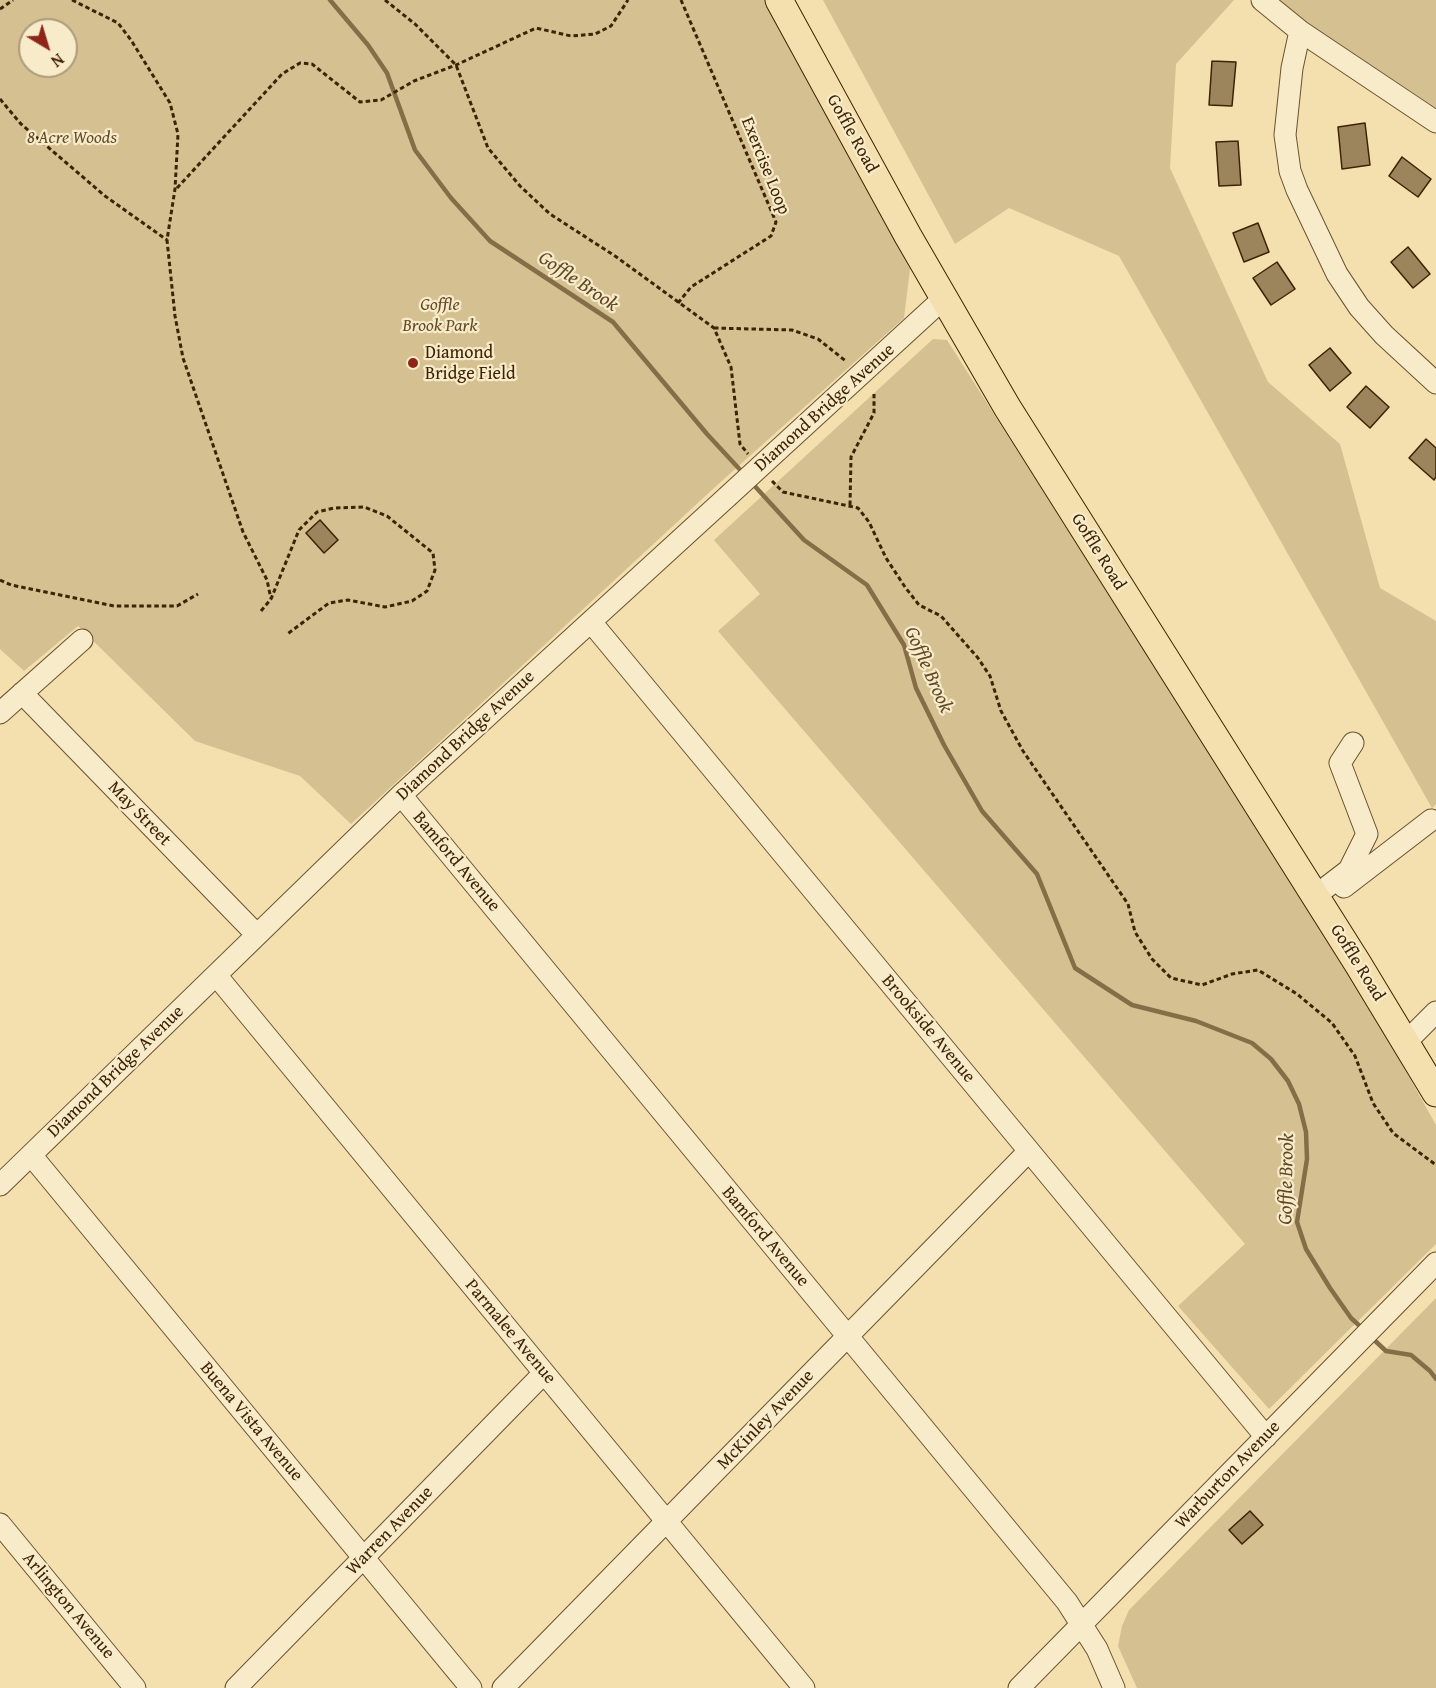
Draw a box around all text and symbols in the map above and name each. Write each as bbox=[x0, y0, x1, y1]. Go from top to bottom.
north arrow bbox=[18, 18, 78, 78]
text: N bbox=[46, 48, 69, 73]
street label: Goffle Road bbox=[822, 91, 882, 177]
street label: Exercise Loop bbox=[736, 114, 794, 218]
park label: 8 Acre Woods bbox=[27, 127, 117, 149]
water label: Goffle Brook bbox=[533, 246, 623, 318]
park label: Goffle Brook Park bbox=[403, 294, 477, 336]
street label: Diamond Bridge Avenue bbox=[751, 339, 899, 477]
place label: Diamond Bridge Field bbox=[425, 342, 516, 385]
marker: Diamond Bridge Field bbox=[406, 356, 420, 370]
street label: Goffle Road bbox=[1066, 510, 1130, 594]
water label: Goffle Brook bbox=[898, 623, 958, 717]
street label: Diamond Bridge Avenue bbox=[392, 666, 540, 806]
street label: May Street bbox=[103, 777, 175, 851]
street label: Bamford Avenue bbox=[408, 807, 504, 917]
street label: Goffle Road bbox=[1325, 921, 1389, 1005]
street label: Brookside Avenue bbox=[877, 971, 979, 1087]
street label: Diamond Bridge Avenue bbox=[43, 1001, 189, 1143]
water label: Goffle Brook bbox=[1274, 1133, 1300, 1225]
street label: Bamford Avenue bbox=[717, 1182, 813, 1292]
street label: Parmalee Avenue bbox=[460, 1275, 560, 1389]
street label: Buena Vista Avenue bbox=[195, 1358, 307, 1486]
street label: McKinley Avenue bbox=[713, 1366, 819, 1474]
street label: Warburton Avenue bbox=[1171, 1416, 1285, 1534]
street label: Warren Avenue bbox=[342, 1482, 438, 1580]
street label: Arlington Avenue bbox=[17, 1548, 119, 1664]

